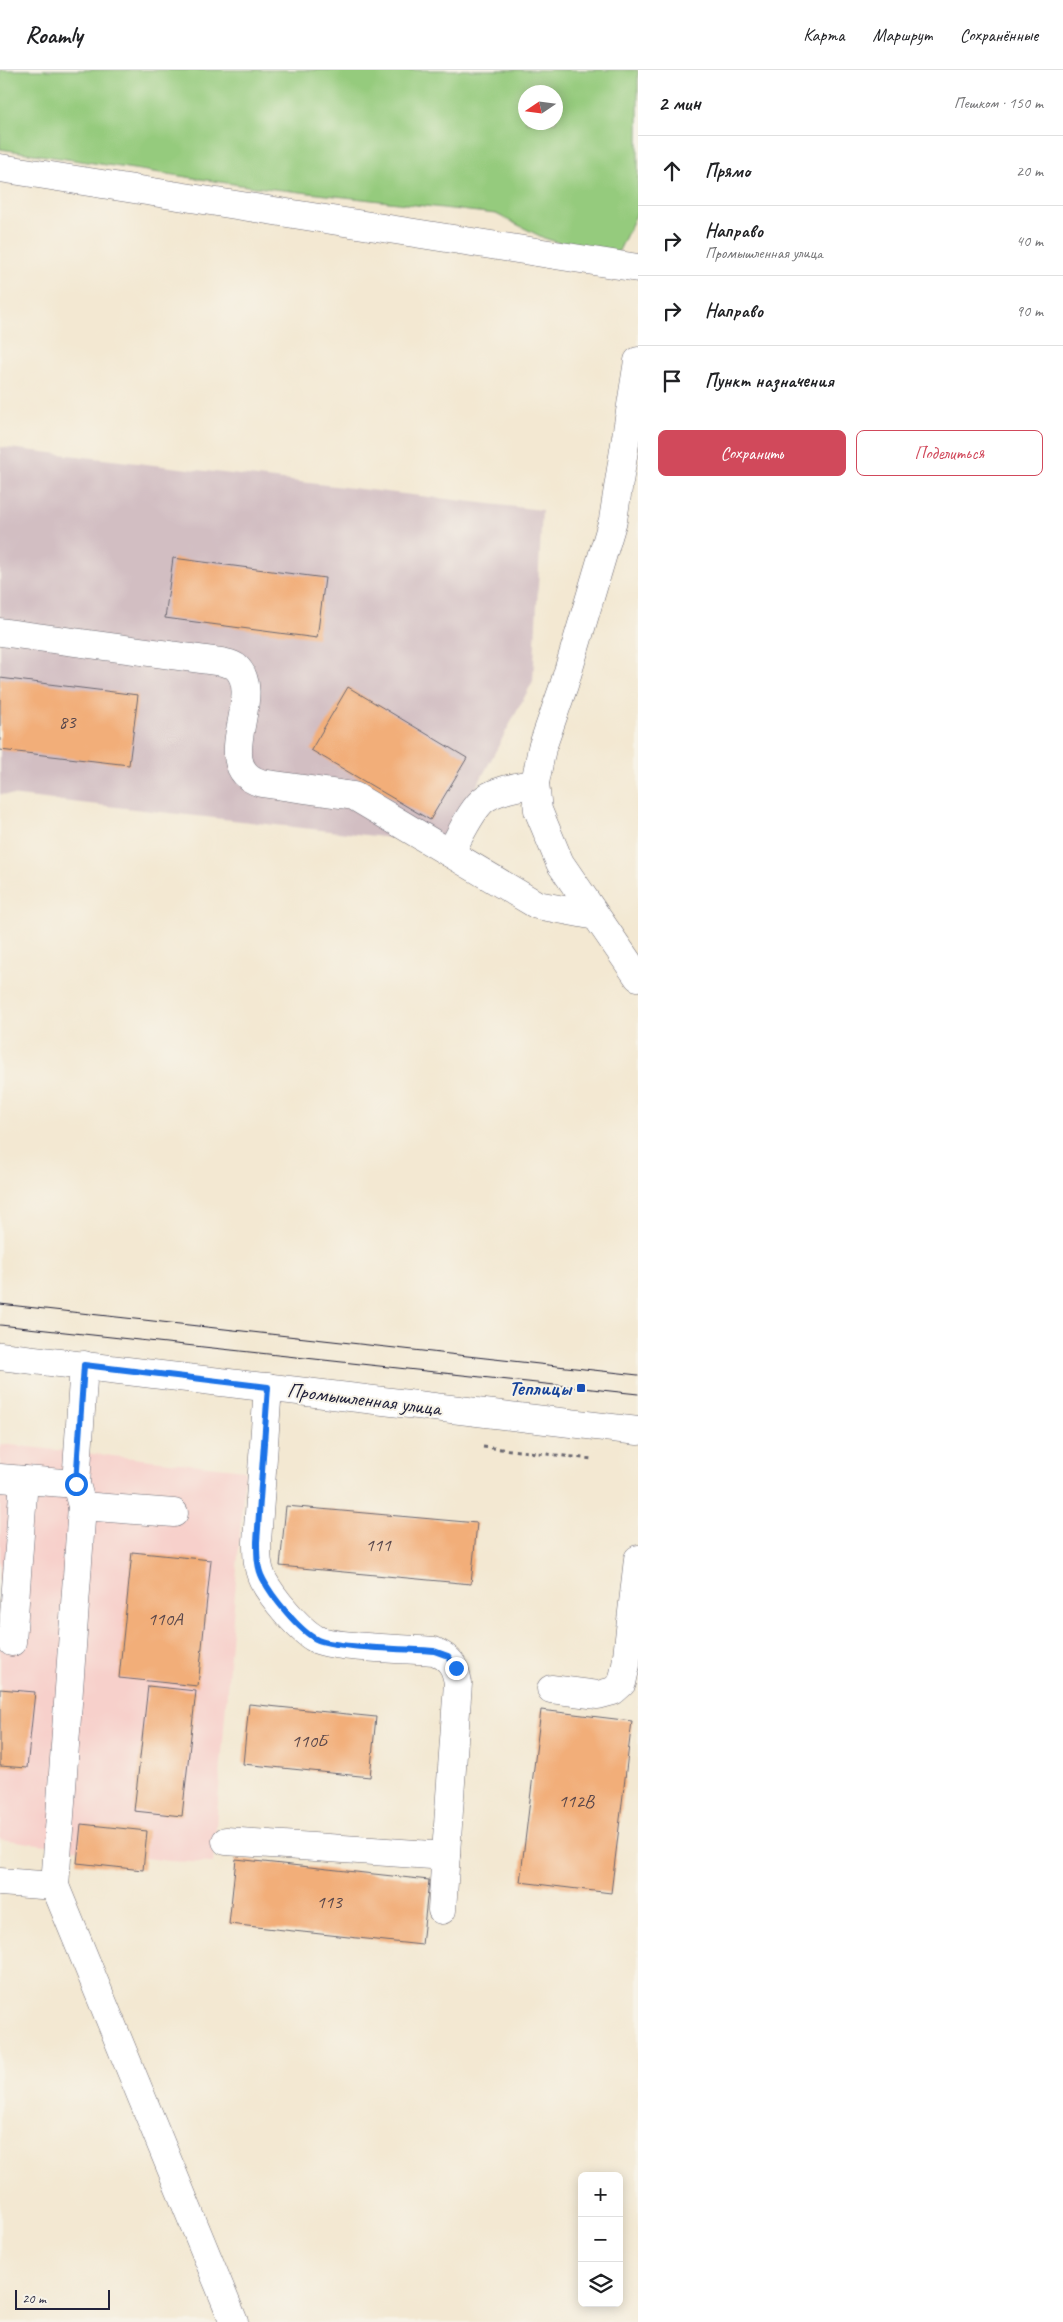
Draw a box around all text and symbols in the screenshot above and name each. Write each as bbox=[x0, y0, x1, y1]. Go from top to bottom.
text: Roamly bbox=[25, 20, 82, 50]
text: Карта bbox=[803, 24, 844, 46]
text: Маршрут bbox=[872, 24, 932, 46]
text: Сохранённые bbox=[960, 24, 1038, 46]
north arrow bbox=[518, 85, 563, 130]
text: 2 мин bbox=[658, 90, 701, 116]
text: Пешком · 150 m bbox=[954, 93, 1043, 113]
icon: ahead bbox=[658, 157, 686, 185]
text: Прямо bbox=[705, 159, 750, 183]
text: 20 m bbox=[1016, 161, 1043, 181]
text: Направо bbox=[705, 219, 763, 243]
icon: right bbox=[658, 227, 686, 255]
text: 40 m bbox=[1016, 231, 1043, 251]
text: Промышленная улица bbox=[705, 243, 823, 263]
icon: right bbox=[658, 297, 686, 325]
text: Направо bbox=[705, 299, 763, 323]
text: 90 m bbox=[1016, 301, 1043, 321]
icon: arrive bbox=[658, 367, 686, 395]
text: Пункт назначения bbox=[705, 369, 834, 393]
button: Сохранить bbox=[658, 430, 846, 476]
button: Поделиться bbox=[856, 430, 1043, 476]
house number: 83 bbox=[58, 710, 77, 734]
place label: Теплицы bbox=[509, 1375, 573, 1401]
street label: Промышленная улица bbox=[286, 1377, 445, 1422]
marker: Теплицы bbox=[575, 1382, 587, 1394]
route start bbox=[65, 1473, 88, 1496]
house number: 111 bbox=[365, 1533, 392, 1557]
house number: 110А bbox=[147, 1607, 184, 1631]
route end bbox=[445, 1657, 468, 1680]
house number: 110Б bbox=[291, 1729, 330, 1753]
house number: 112В bbox=[558, 1789, 595, 1813]
house number: 113 bbox=[316, 1890, 343, 1914]
map controls bbox=[578, 2172, 623, 2307]
button: + bbox=[578, 2172, 623, 2217]
button: − bbox=[578, 2217, 623, 2262]
button: layers bbox=[578, 2262, 623, 2307]
scale bar bbox=[15, 2287, 110, 2310]
text: 20 m bbox=[22, 2290, 46, 2307]

